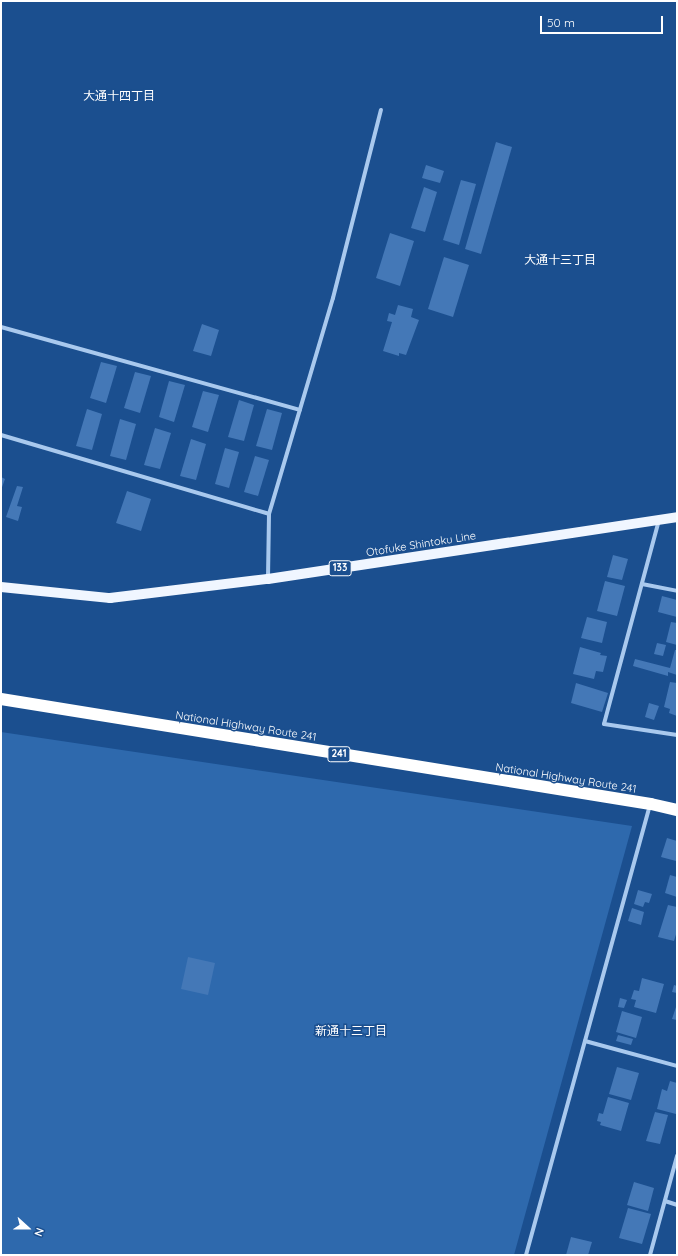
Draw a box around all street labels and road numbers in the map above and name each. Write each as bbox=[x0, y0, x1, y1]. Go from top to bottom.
street label: Otofuke Shintoku Line bbox=[365, 529, 477, 559]
road number: 133 bbox=[328, 560, 352, 576]
street label: National Highway Route 241 bbox=[175, 708, 317, 744]
road number: 241 bbox=[327, 746, 351, 762]
street label: National Highway Route 241 bbox=[495, 760, 637, 796]

